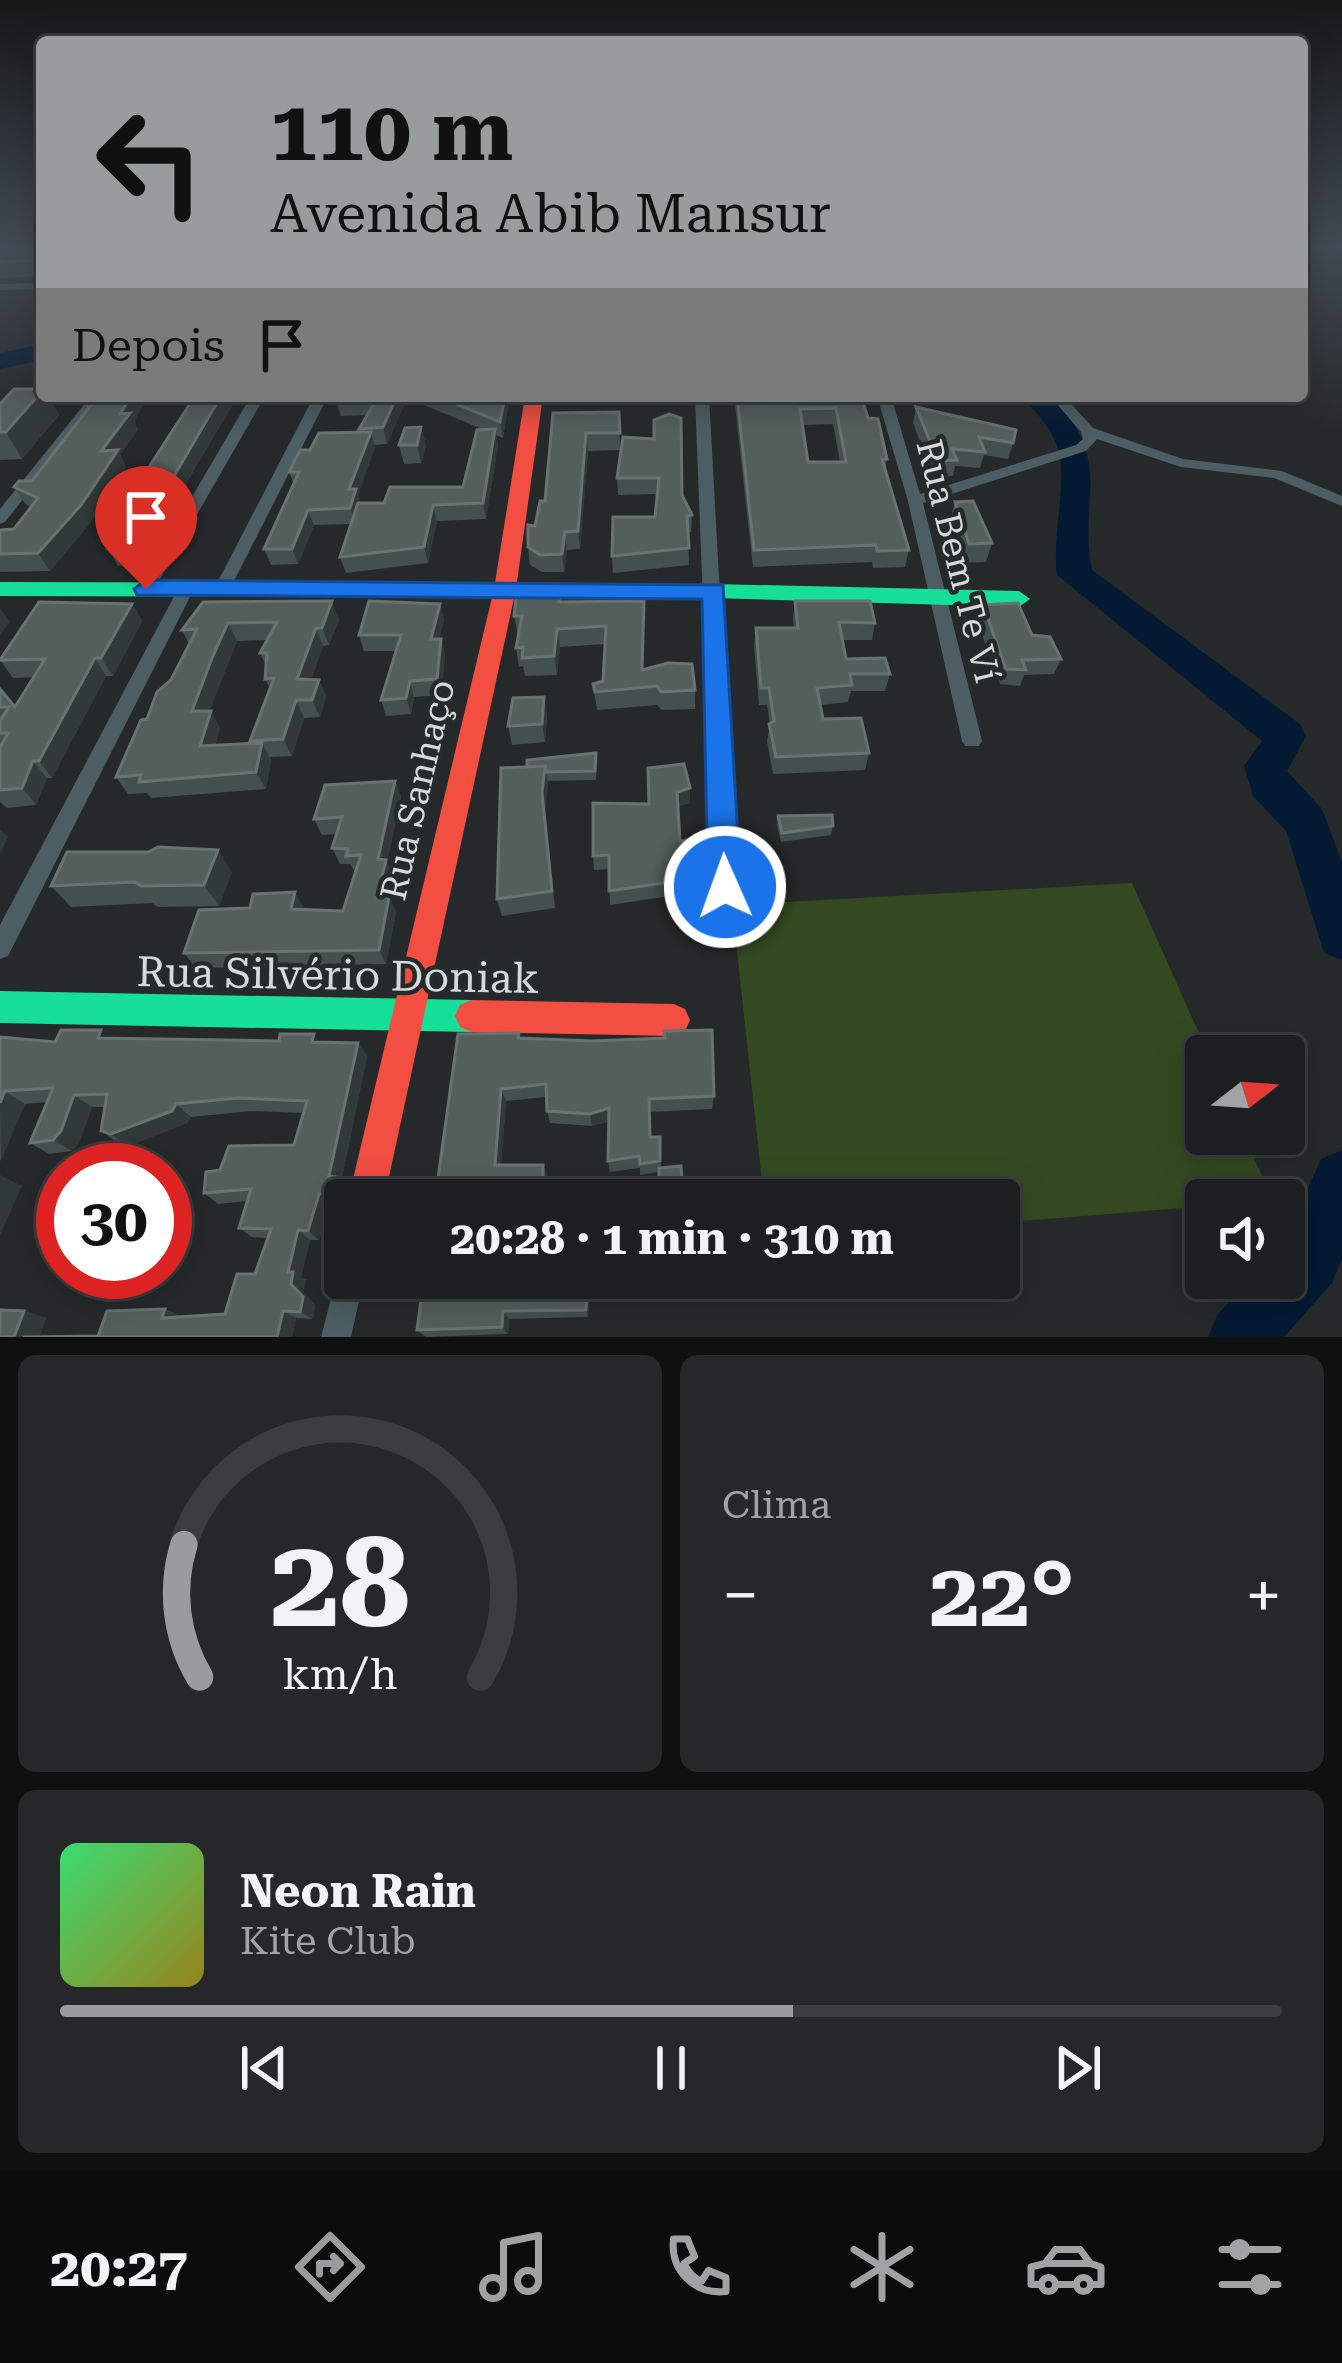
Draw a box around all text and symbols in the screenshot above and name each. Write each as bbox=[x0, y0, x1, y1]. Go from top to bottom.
text: 110 m bbox=[270, 82, 513, 180]
icon: left bbox=[72, 84, 228, 240]
text: Avenida Abib Mansur bbox=[270, 182, 831, 245]
icon: arrive bbox=[249, 312, 315, 378]
text: Depois bbox=[72, 319, 225, 372]
street label: Rua Bem Te Ví bbox=[908, 435, 1008, 687]
pin bbox=[95, 466, 197, 589]
icon: arrive bbox=[113, 484, 179, 550]
street label: Rua Sanhaço bbox=[372, 676, 464, 904]
position arrow bbox=[662, 824, 788, 950]
street label: Rua Silvério Doniak bbox=[136, 947, 540, 1003]
north arrow bbox=[1185, 1035, 1305, 1155]
map controls bbox=[1185, 1035, 1305, 1299]
speed limit sign: 30 bbox=[36, 1143, 192, 1299]
button: sound bbox=[1185, 1179, 1305, 1299]
text: 20:28 · 1 min · 310 m bbox=[450, 1212, 894, 1265]
text: Clima bbox=[722, 1482, 831, 1528]
text: 28 bbox=[270, 1510, 410, 1656]
text: 22° bbox=[929, 1543, 1075, 1648]
text: − bbox=[722, 1557, 759, 1634]
text: + bbox=[1245, 1557, 1282, 1634]
text: km/h bbox=[283, 1648, 397, 1698]
text: Neon Rain bbox=[240, 1865, 476, 1918]
text: Kite Club bbox=[240, 1918, 416, 1964]
icon: previous bbox=[231, 2035, 297, 2101]
icon: pause bbox=[638, 2035, 704, 2101]
icon: next bbox=[1045, 2035, 1111, 2101]
icon: directions bbox=[288, 2225, 372, 2309]
icon: music bbox=[472, 2225, 556, 2309]
icon: phone bbox=[656, 2225, 740, 2309]
icon: climate bbox=[840, 2225, 924, 2309]
icon: car bbox=[1024, 2225, 1108, 2309]
icon: filters bbox=[1208, 2225, 1292, 2309]
text: 20:27 bbox=[50, 2236, 188, 2299]

